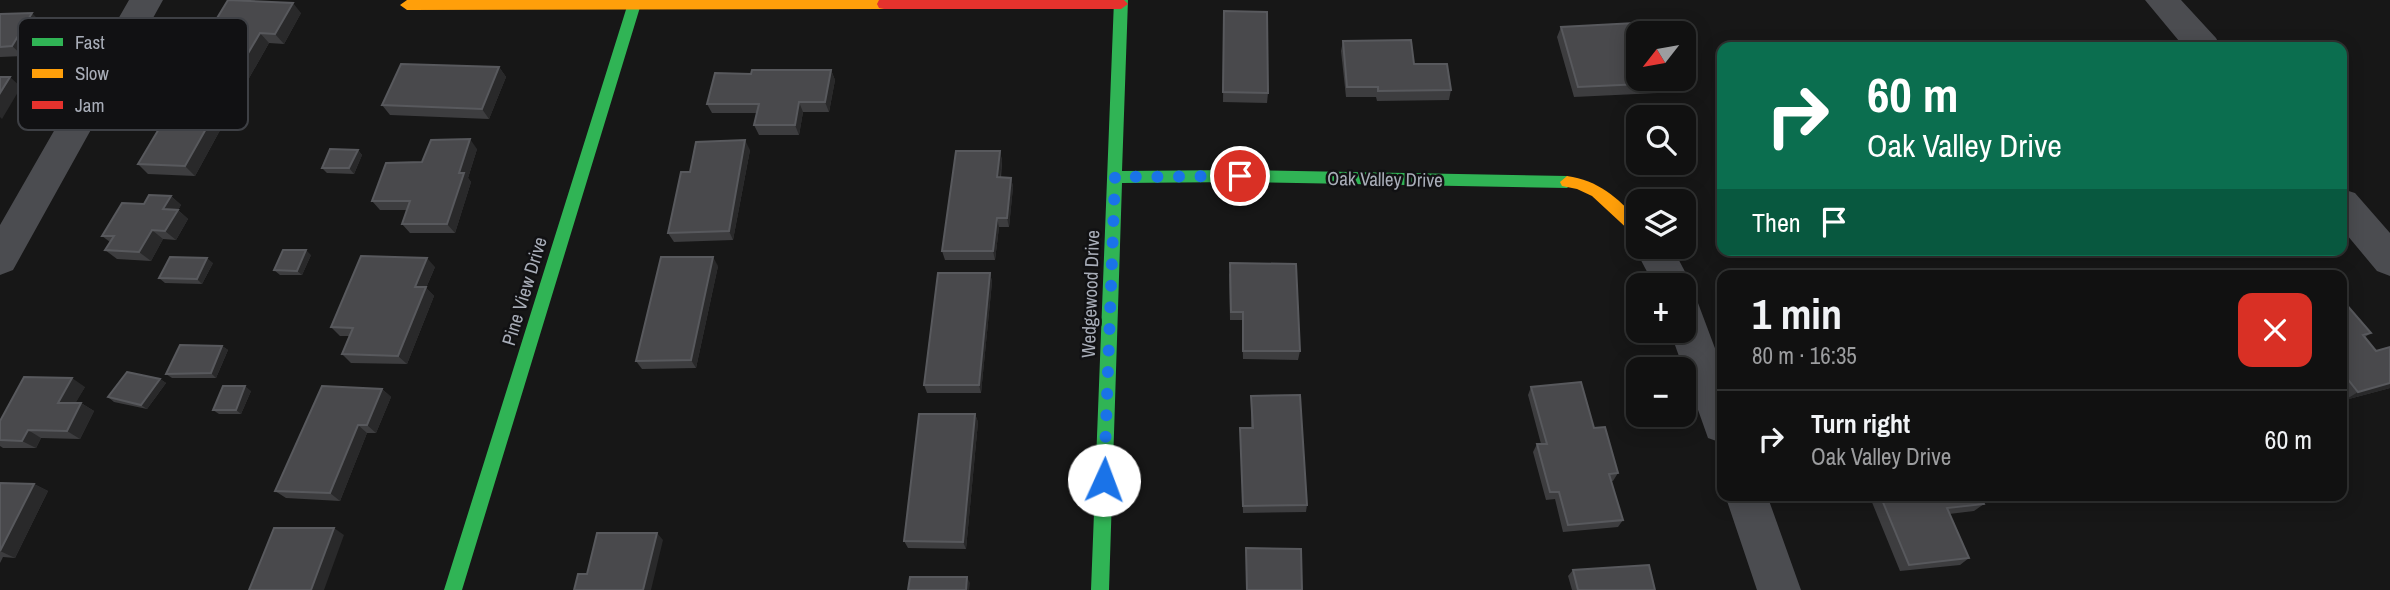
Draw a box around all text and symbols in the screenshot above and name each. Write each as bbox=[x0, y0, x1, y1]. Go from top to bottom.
legend bbox=[18, 18, 248, 130]
north arrow bbox=[1626, 21, 1696, 91]
map controls bbox=[1626, 21, 1696, 427]
text: Fast bbox=[75, 29, 105, 55]
text: Slow bbox=[75, 60, 110, 86]
text: 60 m bbox=[1867, 61, 1959, 127]
icon: right bbox=[1752, 70, 1843, 161]
text: Jam bbox=[75, 92, 104, 118]
button: search bbox=[1626, 105, 1696, 175]
text: Oak Valley Drive bbox=[1867, 124, 2062, 167]
pin bbox=[1210, 146, 1270, 206]
icon: arrive bbox=[1221, 157, 1259, 195]
street label: Oak Valley Drive bbox=[1327, 165, 1443, 193]
button: layers bbox=[1626, 189, 1696, 259]
icon: arrive bbox=[1815, 203, 1853, 241]
text: Then bbox=[1752, 205, 1801, 240]
street label: Wedgewood Drive bbox=[1075, 230, 1105, 358]
street label: Pine View Drive bbox=[495, 233, 553, 349]
button: + bbox=[1626, 273, 1696, 343]
text: 1 min bbox=[1752, 286, 1842, 342]
button: close bbox=[2238, 293, 2312, 367]
text: 80 m · 16:35 bbox=[1752, 340, 1857, 371]
button: − bbox=[1626, 357, 1696, 427]
text: Turn right bbox=[1811, 406, 1910, 441]
icon: right bbox=[1752, 420, 1790, 458]
text: 60 m bbox=[2265, 422, 2312, 457]
text: Oak Valley Drive bbox=[1811, 441, 1951, 472]
position arrow bbox=[1067, 443, 1141, 517]

